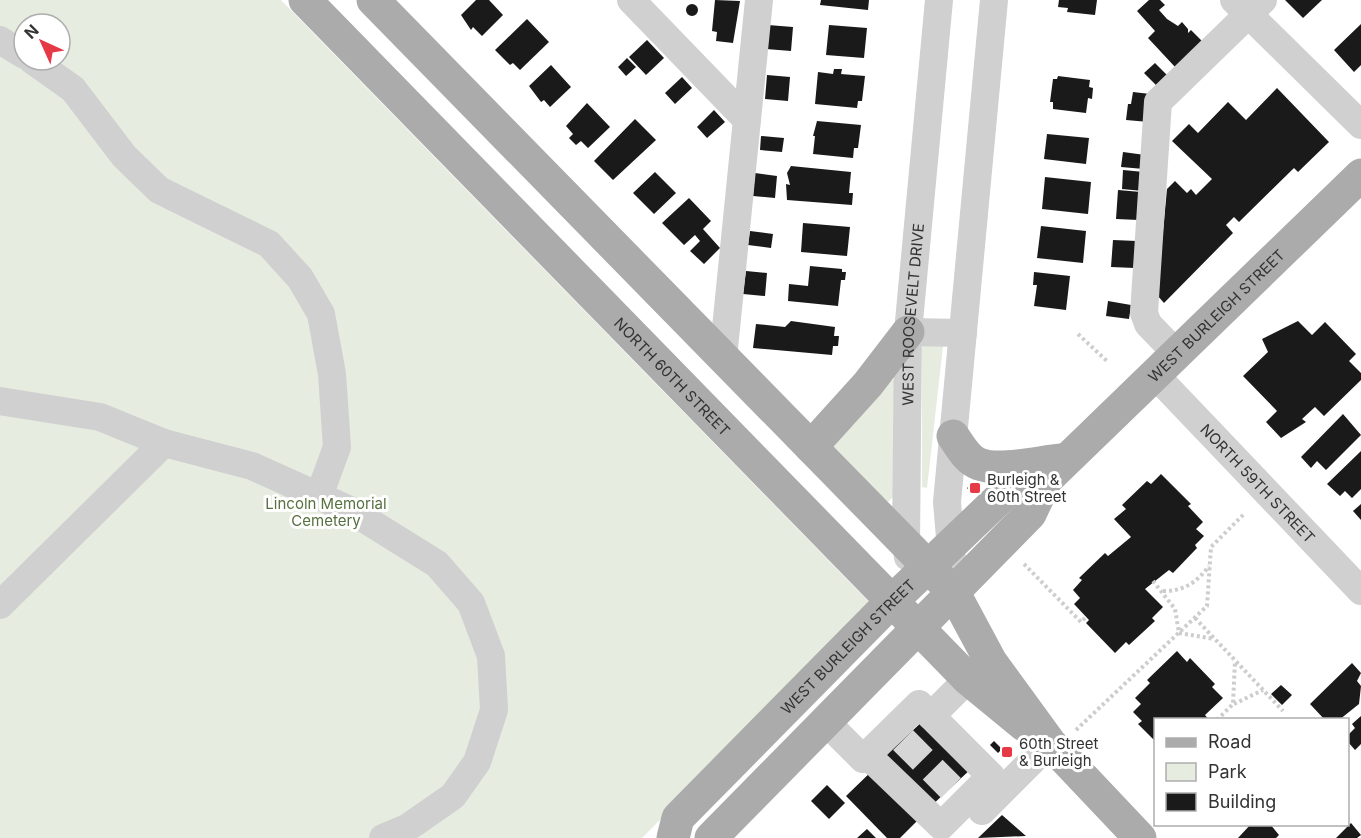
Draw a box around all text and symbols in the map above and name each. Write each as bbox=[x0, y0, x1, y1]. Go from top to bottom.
north arrow bbox=[12, 12, 72, 72]
text: N bbox=[20, 20, 43, 43]
street label: WEST ROOSEVELT DRIVE bbox=[898, 222, 928, 406]
street label: WEST BURLEIGH STREET bbox=[1144, 245, 1288, 386]
street label: NORTH 60TH STREET bbox=[610, 313, 734, 440]
street label: NORTH 59TH STREET bbox=[1197, 419, 1319, 547]
place label: Burleigh & 60th Street bbox=[987, 470, 1066, 506]
marker: Burleigh & 60th Street bbox=[968, 481, 982, 495]
park label: Lincoln Memorial Cemetery bbox=[265, 494, 387, 530]
street label: WEST BURLEIGH STREET bbox=[777, 575, 919, 718]
legend bbox=[1154, 718, 1349, 826]
text: Road bbox=[1208, 731, 1251, 752]
place label: 60th Street & Burleigh bbox=[1019, 734, 1098, 770]
marker: 60th Street & Burleigh bbox=[1000, 745, 1014, 759]
text: Park bbox=[1208, 761, 1247, 782]
text: Building bbox=[1208, 791, 1276, 812]

